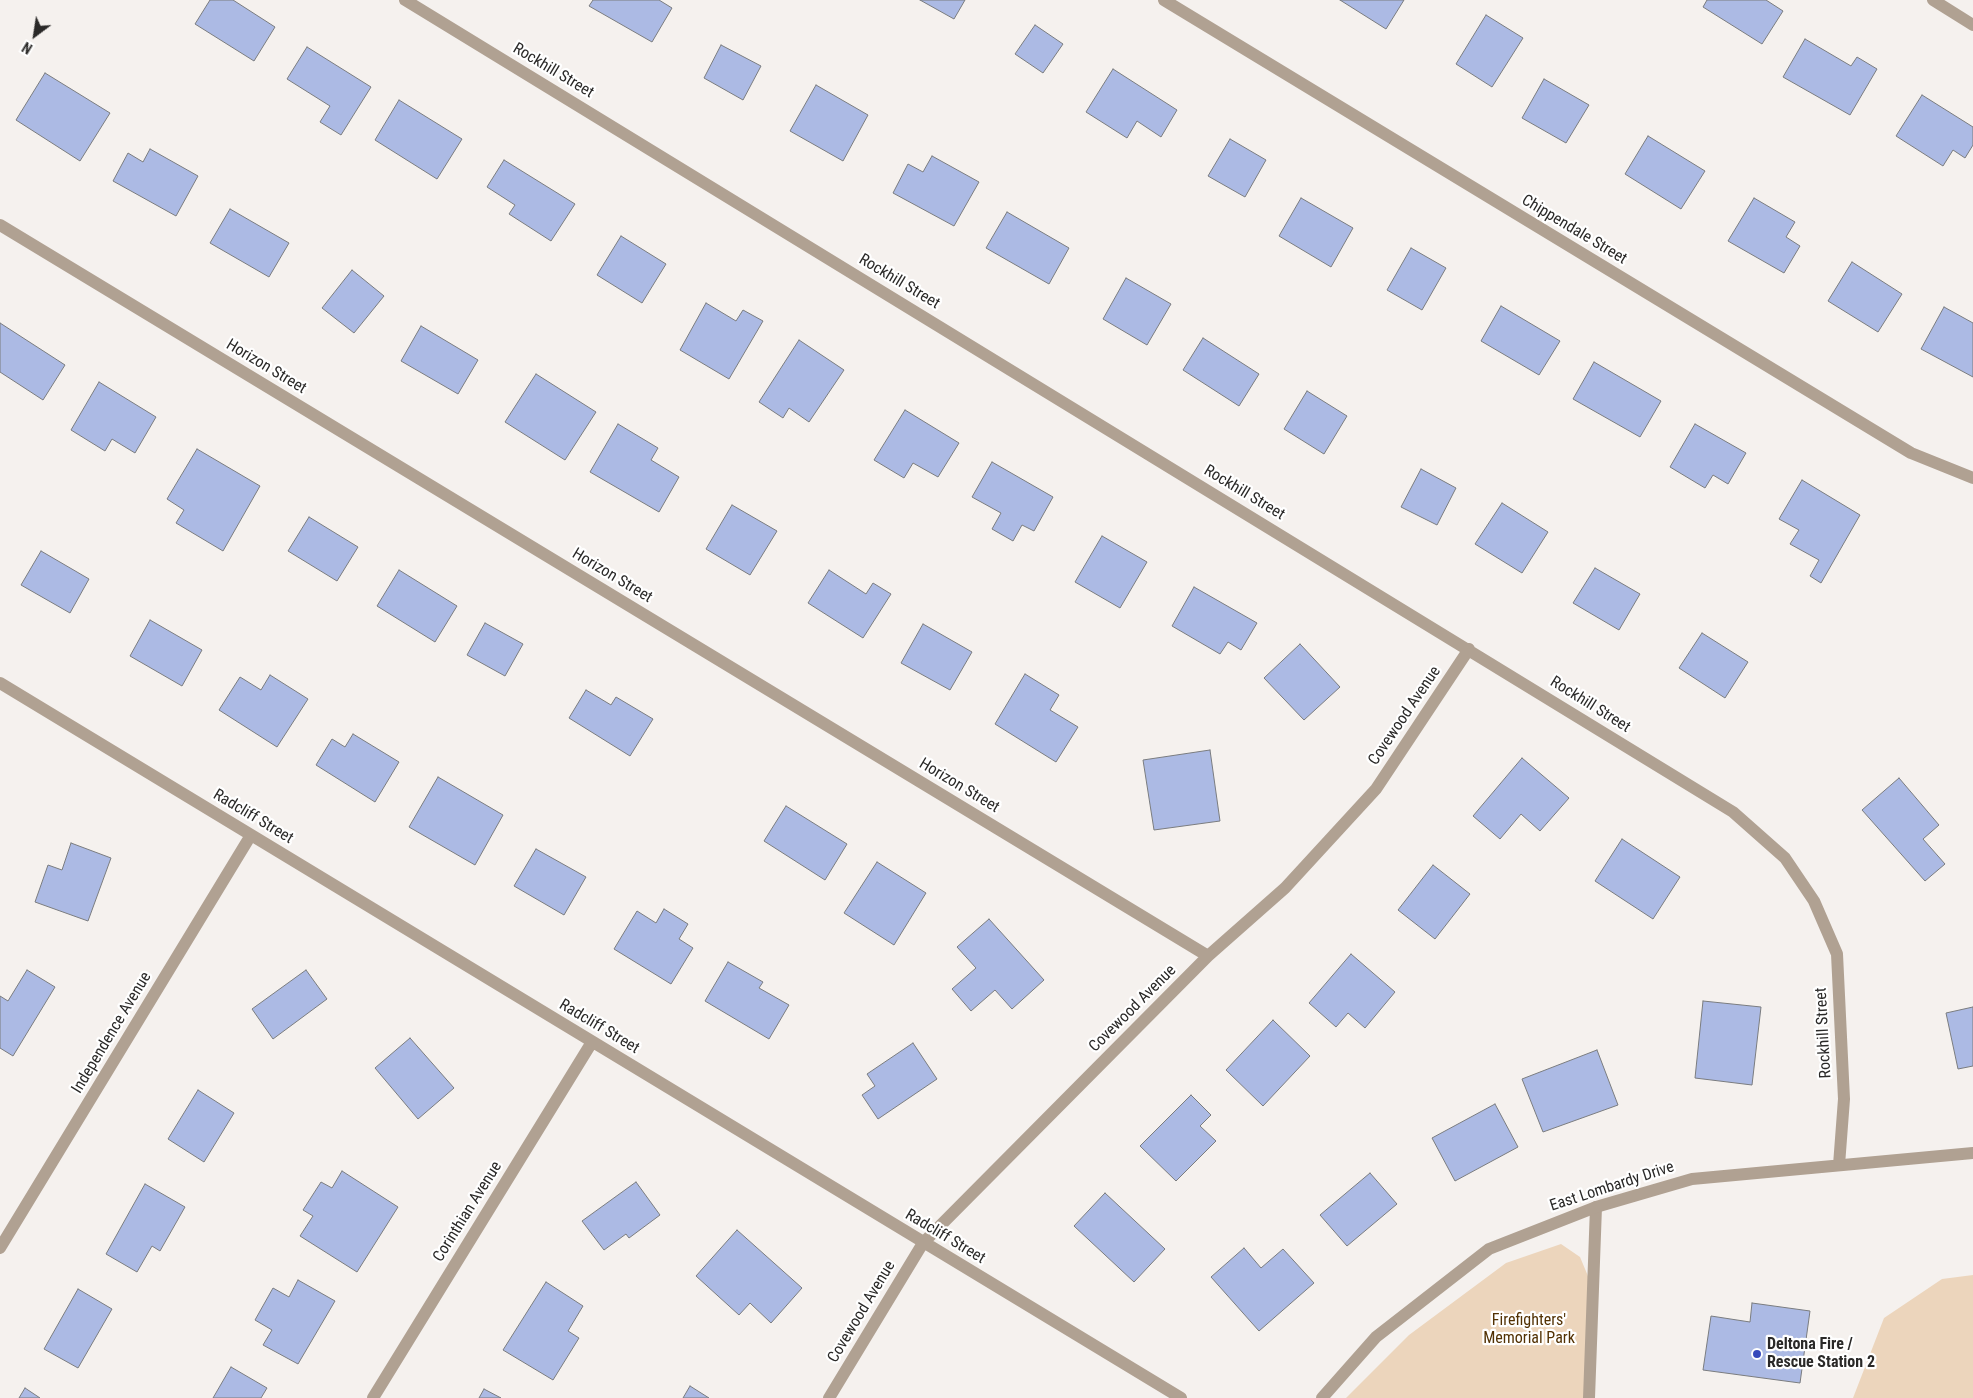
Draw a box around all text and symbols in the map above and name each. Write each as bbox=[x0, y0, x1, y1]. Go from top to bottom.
north arrow bbox=[10, 10, 60, 60]
text: N bbox=[19, 39, 35, 57]
street label: Rockhill Street bbox=[509, 39, 597, 103]
street label: Chippendale Street bbox=[1518, 191, 1630, 269]
street label: Rockhill Street bbox=[855, 250, 943, 314]
street label: Horizon Street bbox=[222, 336, 310, 398]
street label: Rockhill Street bbox=[1200, 461, 1288, 525]
street label: Horizon Street bbox=[568, 545, 656, 607]
street label: Covewood Avenue bbox=[1365, 663, 1445, 769]
street label: Rockhill Street bbox=[1546, 673, 1634, 737]
street label: Horizon Street bbox=[915, 755, 1003, 817]
street label: Radcliff Street bbox=[209, 786, 297, 848]
street label: Covewood Avenue bbox=[1085, 961, 1181, 1057]
street label: Independence Avenue bbox=[68, 969, 156, 1097]
street label: Rockhill Street bbox=[1812, 987, 1836, 1079]
street label: Radcliff Street bbox=[555, 996, 643, 1058]
street label: Corinthian Avenue bbox=[429, 1158, 507, 1266]
street label: East Lombardy Drive bbox=[1547, 1158, 1677, 1216]
street label: Radcliff Street bbox=[901, 1206, 989, 1268]
street label: Covewood Avenue bbox=[824, 1258, 900, 1366]
park label: Firefighters' Memorial Park bbox=[1483, 1311, 1575, 1349]
place label: Deltona Fire / Rescue Station 2 bbox=[1767, 1335, 1875, 1373]
marker: Deltona Fire / Rescue Station 2 bbox=[1751, 1348, 1763, 1360]

